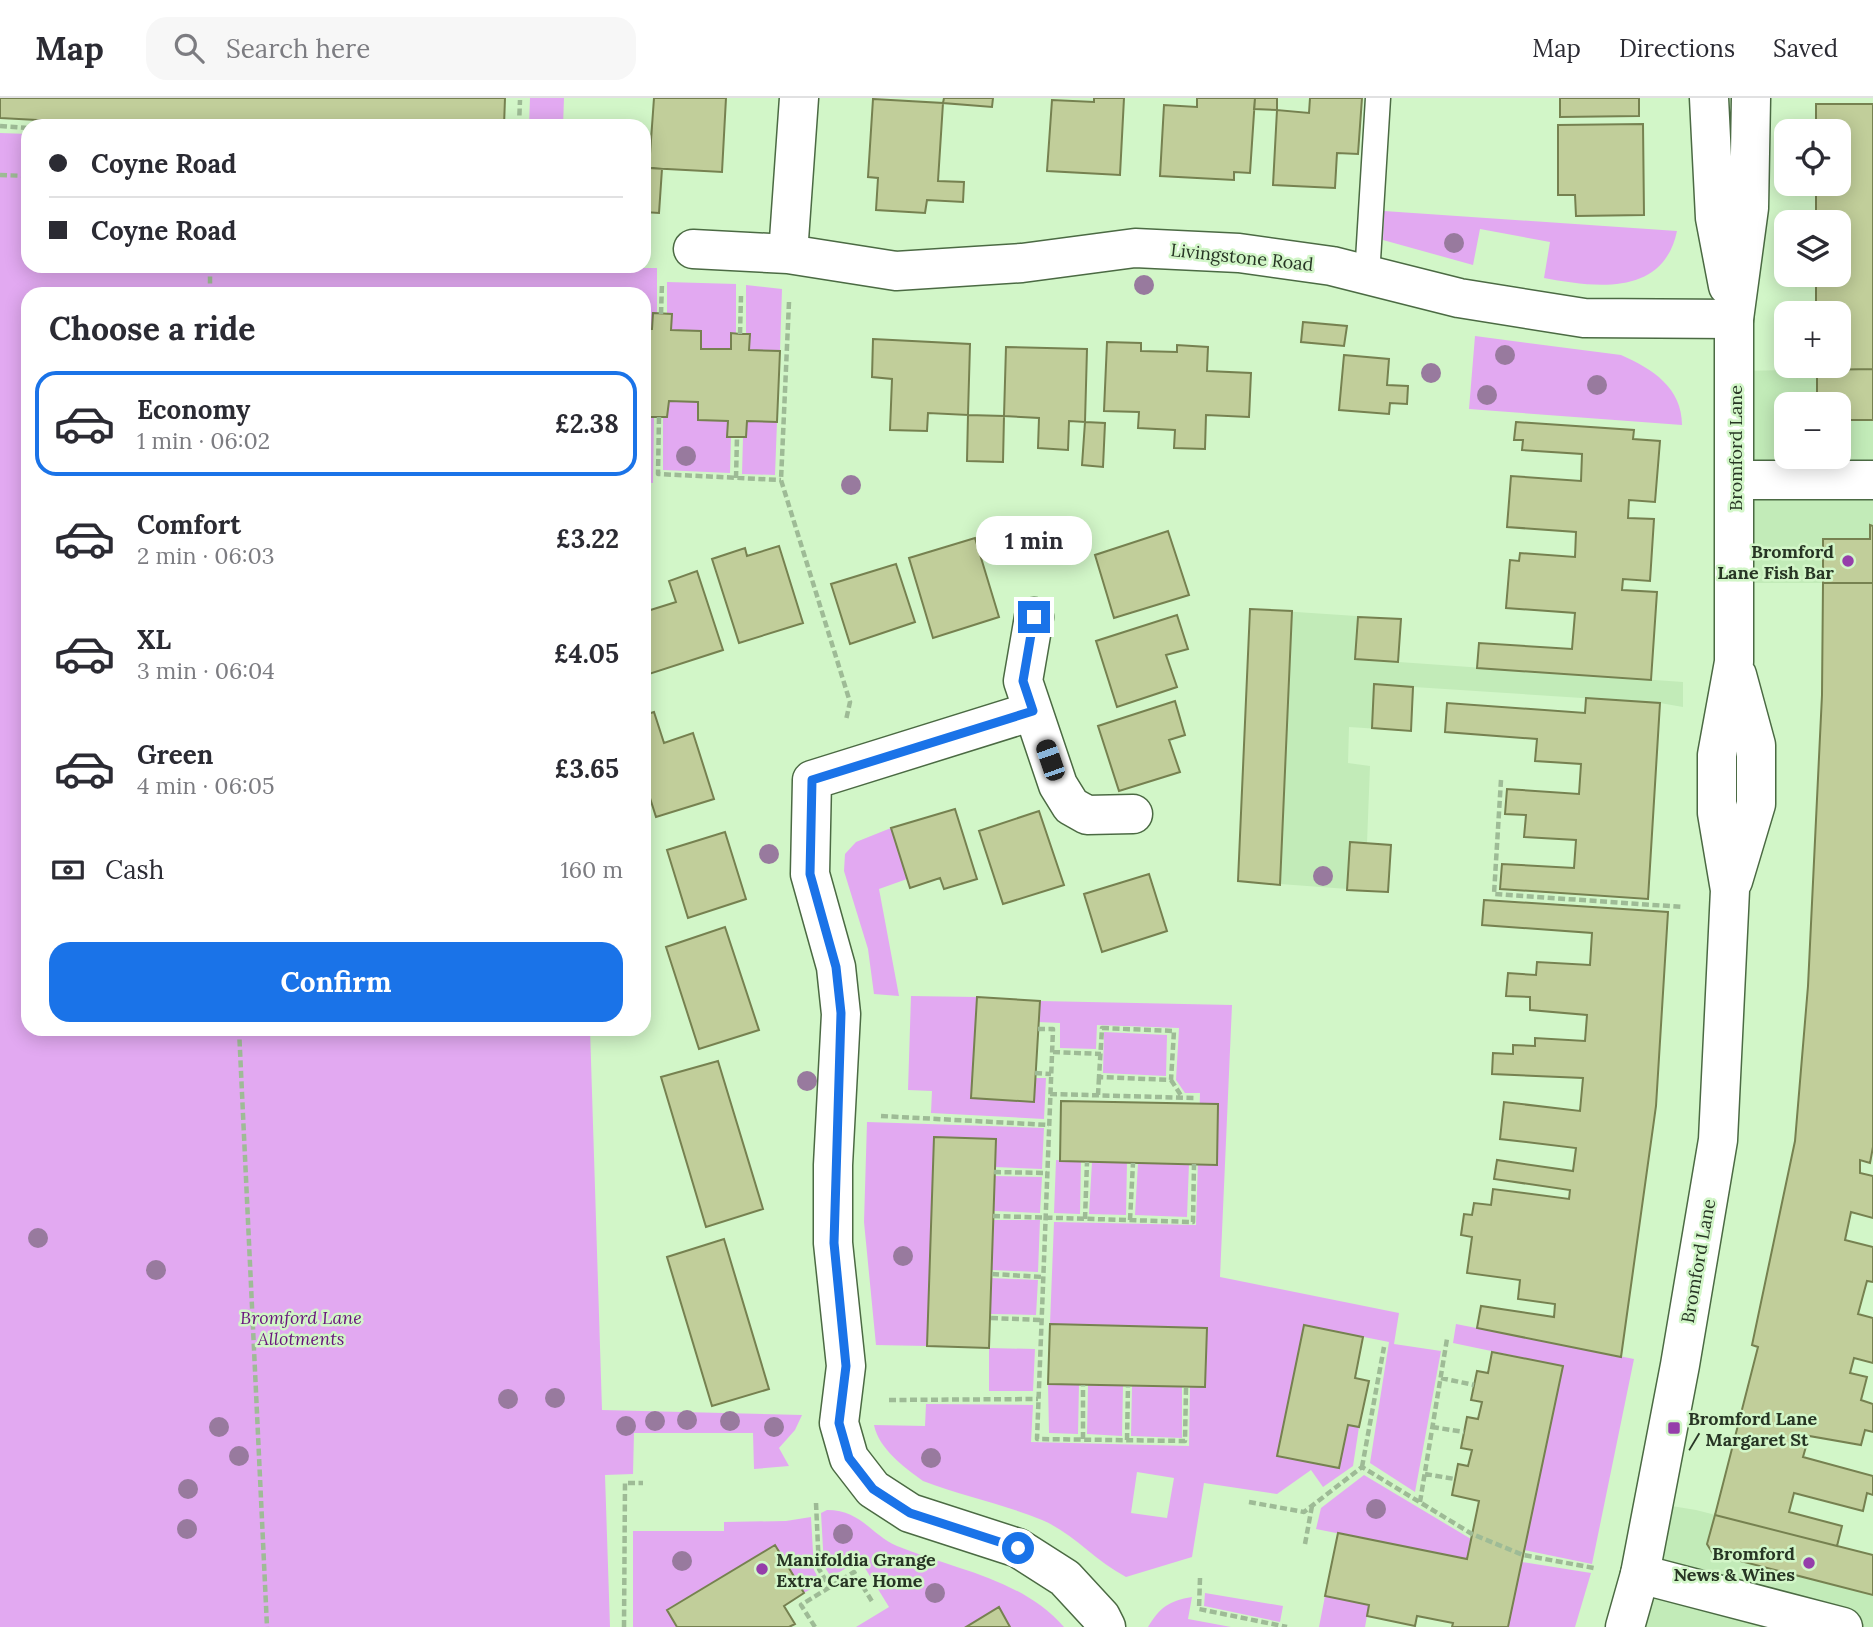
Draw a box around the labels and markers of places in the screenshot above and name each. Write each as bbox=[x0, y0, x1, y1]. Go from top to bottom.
place label: Bromford Lane Fish Bar bbox=[1717, 540, 1834, 584]
marker: Bromford Lane Fish Bar bbox=[1840, 553, 1856, 569]
place label: Bromford Lane / Margaret St bbox=[1688, 1407, 1817, 1451]
marker: Bromford Lane / Margaret St bbox=[1666, 1420, 1682, 1436]
place label: Bromford News & Wines bbox=[1673, 1542, 1795, 1586]
place label: Manifoldia Grange Extra Care Home bbox=[776, 1548, 936, 1592]
marker: Bromford News & Wines bbox=[1801, 1555, 1817, 1571]
marker: Manifoldia Grange Extra Care Home bbox=[754, 1561, 770, 1577]

